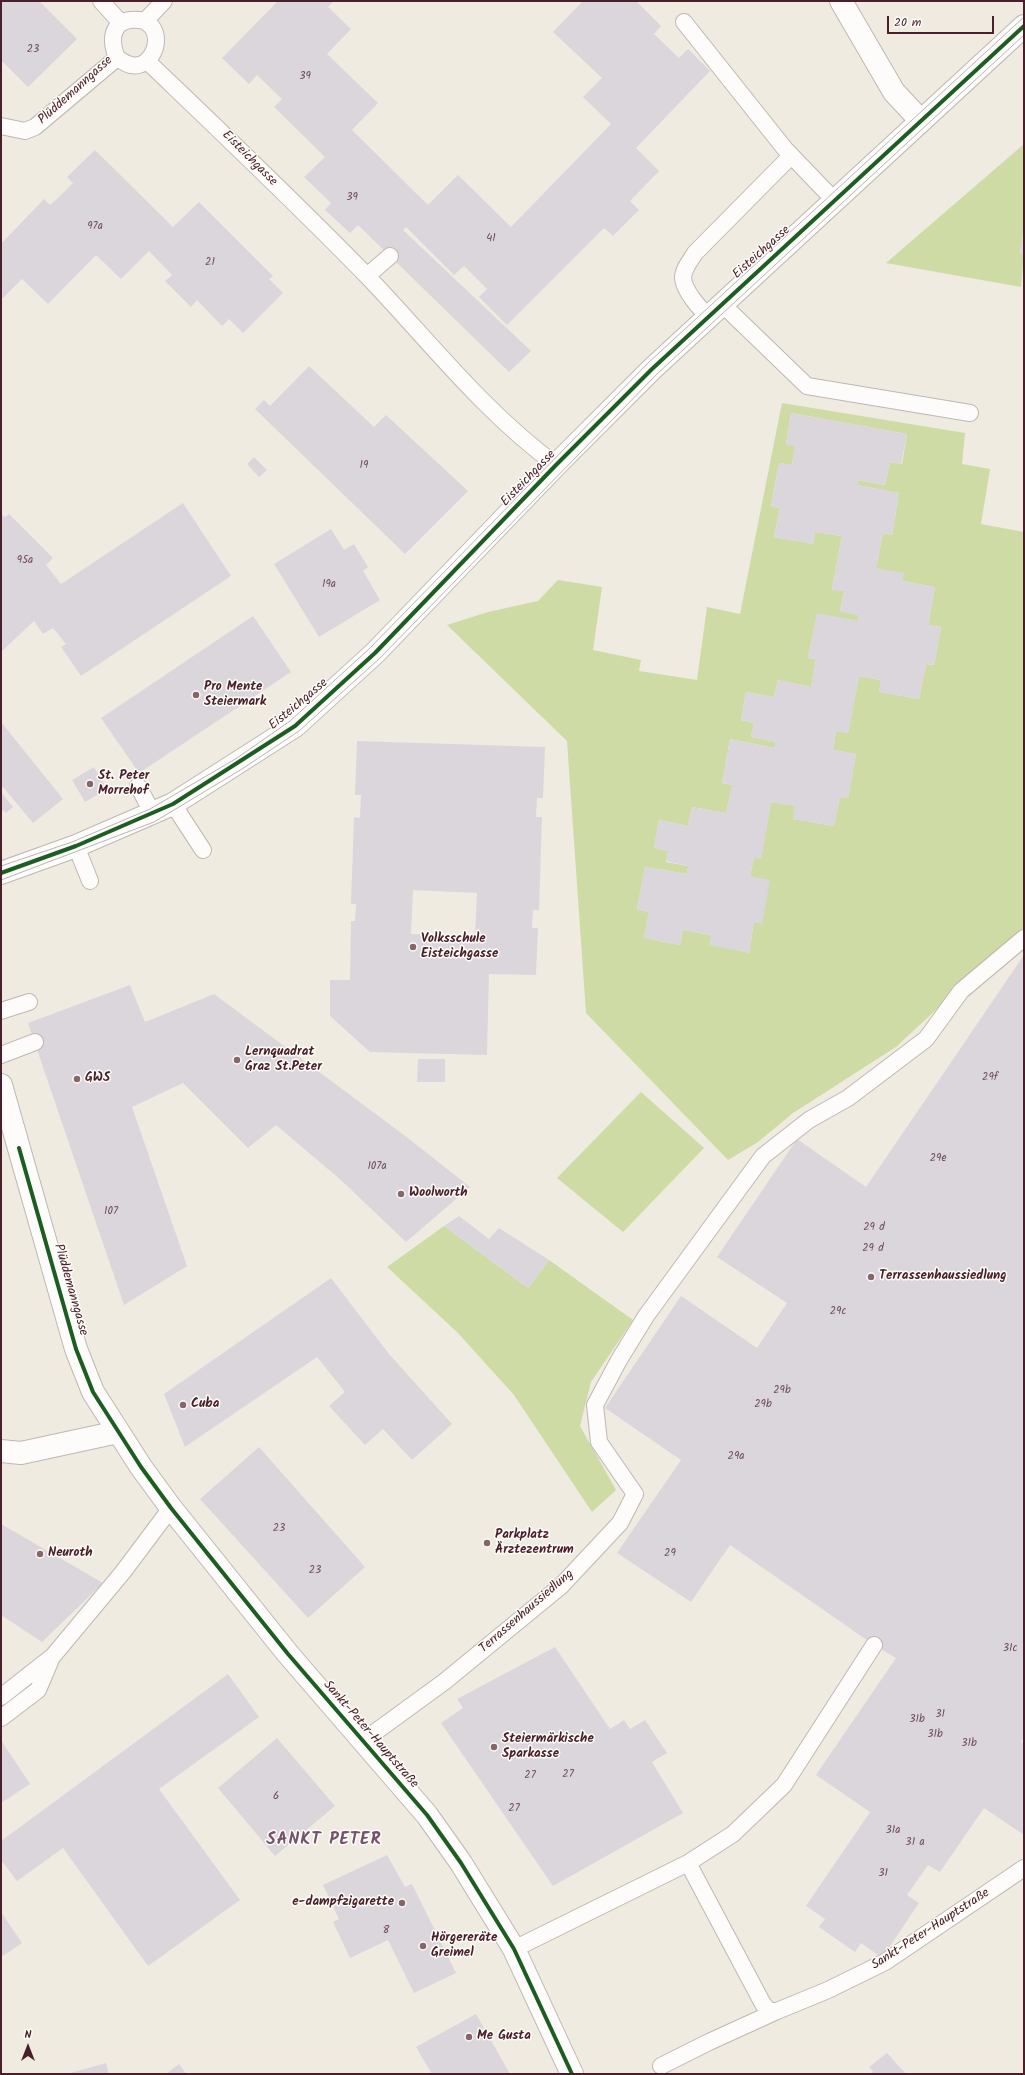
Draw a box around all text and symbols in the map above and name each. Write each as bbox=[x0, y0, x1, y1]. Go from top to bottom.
scale bar bbox=[889, 8, 996, 34]
text: 20 m bbox=[894, 13, 921, 32]
house number: 23 bbox=[27, 43, 39, 57]
street label: Plüddemanngasse bbox=[36, 53, 116, 129]
house number: 39 bbox=[299, 70, 311, 84]
street label: Eisteichgasse bbox=[218, 128, 280, 190]
house number: 39 bbox=[346, 191, 358, 205]
house number: 97a bbox=[87, 220, 103, 234]
street label: Eisteichgasse bbox=[730, 223, 794, 283]
house number: 41 bbox=[486, 232, 496, 246]
house number: 21 bbox=[205, 256, 215, 270]
street label: Eisteichgasse bbox=[498, 448, 560, 510]
house number: 19 bbox=[360, 459, 368, 473]
house number: 95a bbox=[17, 554, 33, 568]
house number: 19a bbox=[322, 578, 336, 592]
street label: Eisteichgasse bbox=[266, 676, 332, 734]
place label: Pro Mente Steiermark bbox=[204, 680, 266, 711]
marker: Pro Mente Steiermark bbox=[191, 690, 201, 700]
place label: St. Peter Morrehof bbox=[98, 769, 150, 800]
marker: St. Peter Morrehof bbox=[85, 779, 95, 789]
place label: Volksschule Eisteichgasse bbox=[421, 932, 498, 963]
marker: Volksschule Eisteichgasse bbox=[408, 942, 418, 952]
place label: Lernquadrat Graz St.Peter bbox=[245, 1045, 322, 1076]
marker: Lernquadrat Graz St.Peter bbox=[232, 1055, 242, 1065]
place label: GWS bbox=[85, 1071, 110, 1087]
house number: 29f bbox=[982, 1071, 998, 1085]
marker: GWS bbox=[72, 1074, 82, 1084]
house number: 29e bbox=[930, 1152, 946, 1166]
house number: 107a bbox=[367, 1160, 387, 1174]
place label: Woolworth bbox=[409, 1186, 468, 1202]
marker: Woolworth bbox=[396, 1189, 406, 1199]
house number: 107 bbox=[104, 1205, 118, 1219]
house number: 29 d bbox=[863, 1221, 885, 1235]
street label: Plüddemanngasse bbox=[49, 1242, 91, 1338]
house number: 29 d bbox=[862, 1242, 884, 1256]
place label: Terrassenhaussiedlung bbox=[879, 1269, 1007, 1285]
marker: Terrassenhaussiedlung bbox=[866, 1272, 876, 1282]
house number: 29c bbox=[830, 1305, 846, 1319]
house number: 29b bbox=[773, 1384, 791, 1398]
place label: Cuba bbox=[191, 1397, 219, 1413]
house number: 29b bbox=[754, 1398, 772, 1412]
marker: Cuba bbox=[178, 1400, 188, 1410]
house number: 29a bbox=[728, 1450, 744, 1464]
house number: 23 bbox=[273, 1522, 285, 1536]
place label: Parkplatz Ärztezentrum bbox=[495, 1528, 574, 1559]
marker: Parkplatz Ärztezentrum bbox=[482, 1538, 492, 1548]
place label: Neuroth bbox=[48, 1546, 93, 1562]
house number: 29 bbox=[664, 1547, 676, 1561]
marker: Neuroth bbox=[35, 1549, 45, 1559]
house number: 23 bbox=[309, 1564, 321, 1578]
street label: Terrassenhaussiedlung bbox=[477, 1567, 577, 1657]
house number: 31c bbox=[1003, 1642, 1017, 1656]
street label: Sankt-Peter-Hauptstraße bbox=[319, 1678, 421, 1792]
house number: 31 bbox=[935, 1708, 945, 1722]
house number: 31b bbox=[909, 1713, 925, 1727]
house number: 31b bbox=[927, 1728, 943, 1742]
place label: Steiermärkische Sparkasse bbox=[502, 1732, 594, 1763]
house number: 31b bbox=[961, 1737, 977, 1751]
marker: Steiermärkische Sparkasse bbox=[489, 1742, 499, 1752]
house number: 27 bbox=[562, 1768, 574, 1782]
house number: 27 bbox=[524, 1769, 536, 1783]
house number: 6 bbox=[273, 1790, 279, 1804]
house number: 27 bbox=[508, 1802, 520, 1816]
house number: 31a bbox=[886, 1824, 900, 1838]
district label: SANKT PETER bbox=[266, 1831, 382, 1851]
house number: 31 a bbox=[905, 1836, 925, 1850]
house number: 31 bbox=[878, 1867, 888, 1881]
street label: Sankt-Peter-Hauptstraße bbox=[869, 1886, 993, 1974]
place label: e-dampfzigarette bbox=[292, 1895, 394, 1911]
marker: e-dampfzigarette bbox=[397, 1898, 407, 1908]
house number: 8 bbox=[383, 1924, 389, 1938]
place label: Hörgereräte Greimel bbox=[431, 1931, 497, 1962]
marker: Hörgereräte Greimel bbox=[418, 1941, 428, 1951]
text: N bbox=[25, 2026, 31, 2044]
north arrow bbox=[8, 2027, 48, 2067]
place label: Me Gusta bbox=[477, 2029, 531, 2045]
marker: Me Gusta bbox=[464, 2032, 474, 2042]

